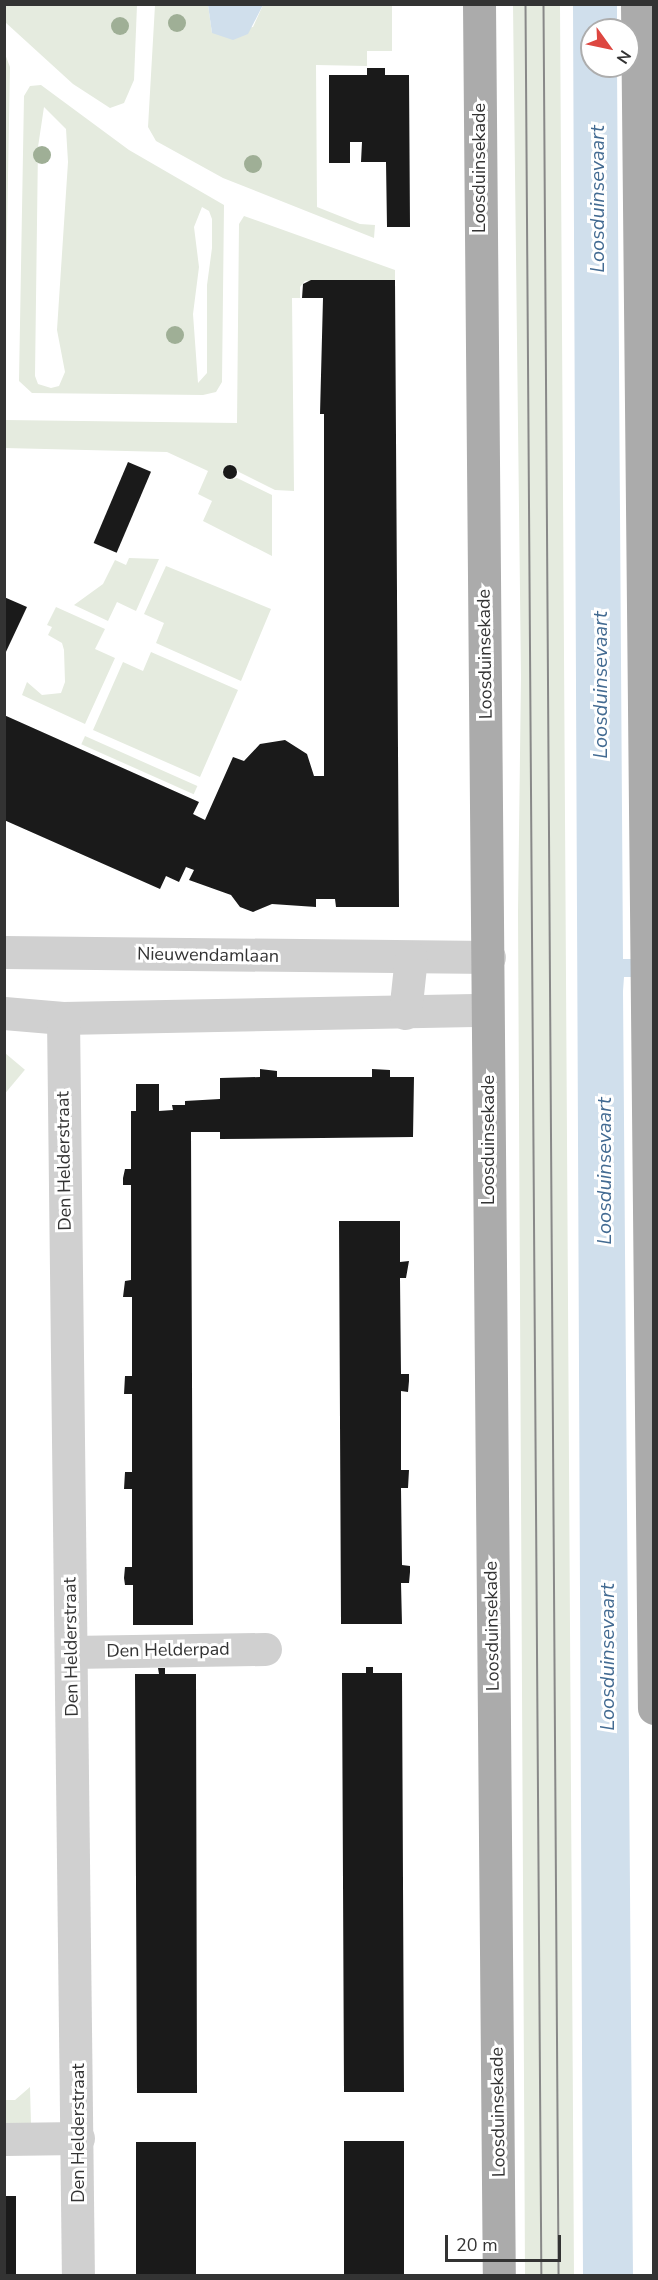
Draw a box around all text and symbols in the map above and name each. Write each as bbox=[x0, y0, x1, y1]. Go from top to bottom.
north arrow bbox=[580, 18, 640, 78]
text: N bbox=[611, 46, 636, 68]
street label: Loosduinsekade bbox=[468, 103, 490, 233]
water label: Loosduinsevaart bbox=[585, 125, 609, 273]
street label: Loosduinsekade bbox=[473, 589, 497, 719]
water label: Loosduinsevaart bbox=[588, 611, 612, 759]
street label: Nieuwendamlaan bbox=[137, 943, 279, 967]
street label: Loosduinsekade bbox=[477, 1075, 499, 1205]
street label: Den Helderstraat bbox=[52, 1091, 76, 1231]
water label: Loosduinsevaart bbox=[592, 1097, 616, 1245]
street label: Loosduinsekade bbox=[480, 1561, 504, 1691]
street label: Den Helderstraat bbox=[59, 1577, 83, 1717]
water label: Loosduinsevaart bbox=[595, 1583, 619, 1731]
street label: Den Helderpad bbox=[106, 1638, 230, 1662]
street label: Loosduinsekade bbox=[486, 2047, 510, 2177]
street label: Den Helderstraat bbox=[67, 2063, 89, 2203]
scale bar bbox=[448, 2223, 564, 2261]
text: 20 m bbox=[456, 2233, 498, 2257]

